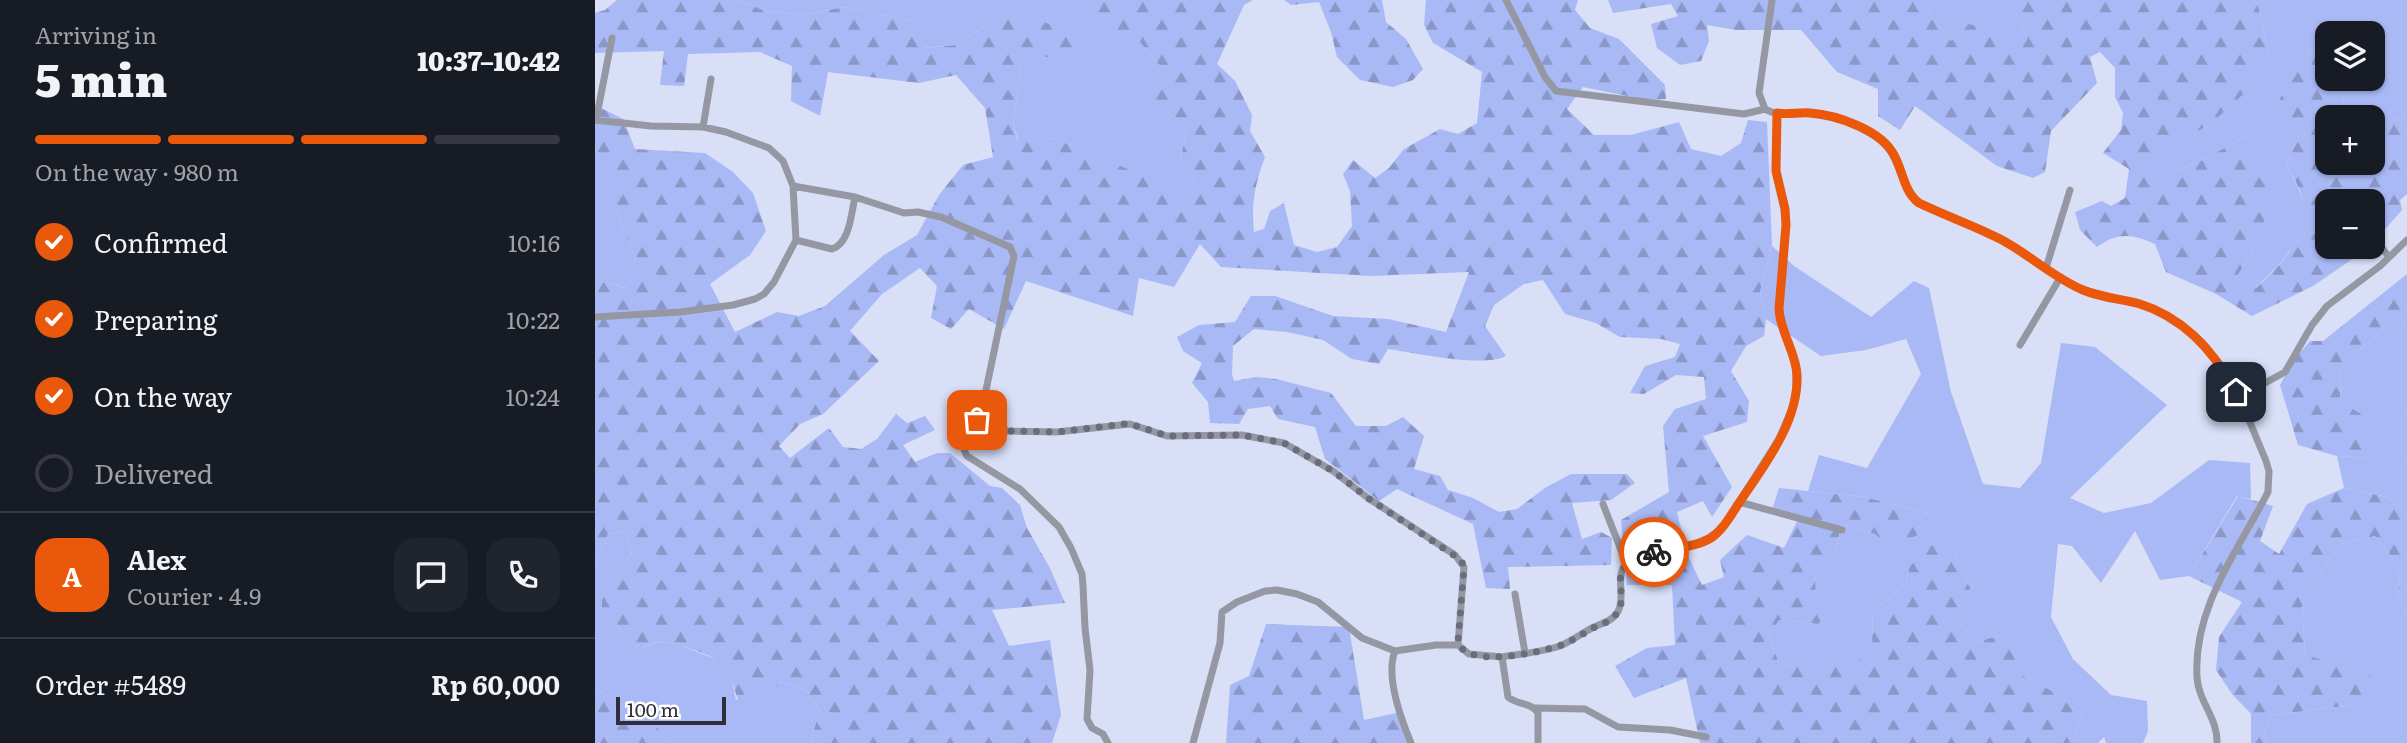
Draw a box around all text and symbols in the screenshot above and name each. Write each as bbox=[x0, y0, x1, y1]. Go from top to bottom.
text: Arriving in bbox=[35, 17, 157, 51]
map controls bbox=[2315, 21, 2385, 259]
button: layers bbox=[2315, 21, 2385, 91]
text: 10:37–10:42 bbox=[417, 40, 560, 79]
text: 5 min bbox=[35, 43, 167, 111]
button: + bbox=[2315, 105, 2385, 175]
text: On the way · 980 m bbox=[35, 154, 239, 188]
button: − bbox=[2315, 189, 2385, 259]
text: Confirmed bbox=[94, 222, 228, 261]
icon: check bbox=[35, 223, 73, 261]
text: 10:16 bbox=[508, 225, 560, 259]
text: Preparing bbox=[94, 299, 217, 338]
icon: check bbox=[35, 300, 73, 338]
text: 10:22 bbox=[507, 302, 560, 336]
pin bbox=[2206, 362, 2266, 422]
icon: home bbox=[2217, 373, 2255, 411]
text: On the way bbox=[94, 376, 232, 415]
icon: check bbox=[35, 377, 73, 415]
text: 10:24 bbox=[506, 379, 560, 413]
pin bbox=[947, 390, 1007, 450]
icon: bag bbox=[958, 401, 996, 439]
text: Delivered bbox=[94, 453, 213, 492]
courier bbox=[1619, 517, 1689, 587]
icon: bike bbox=[1635, 533, 1673, 571]
button: chat bbox=[394, 538, 468, 612]
button: phone bbox=[486, 538, 560, 612]
text: Alex bbox=[127, 539, 186, 578]
text: A bbox=[62, 556, 82, 595]
text: Courier · 4.9 bbox=[127, 578, 261, 612]
text: Order #5489 bbox=[35, 664, 186, 703]
text: Rp 60,000 bbox=[431, 664, 560, 703]
scale bar bbox=[616, 694, 726, 726]
text: 100 m bbox=[627, 695, 679, 723]

